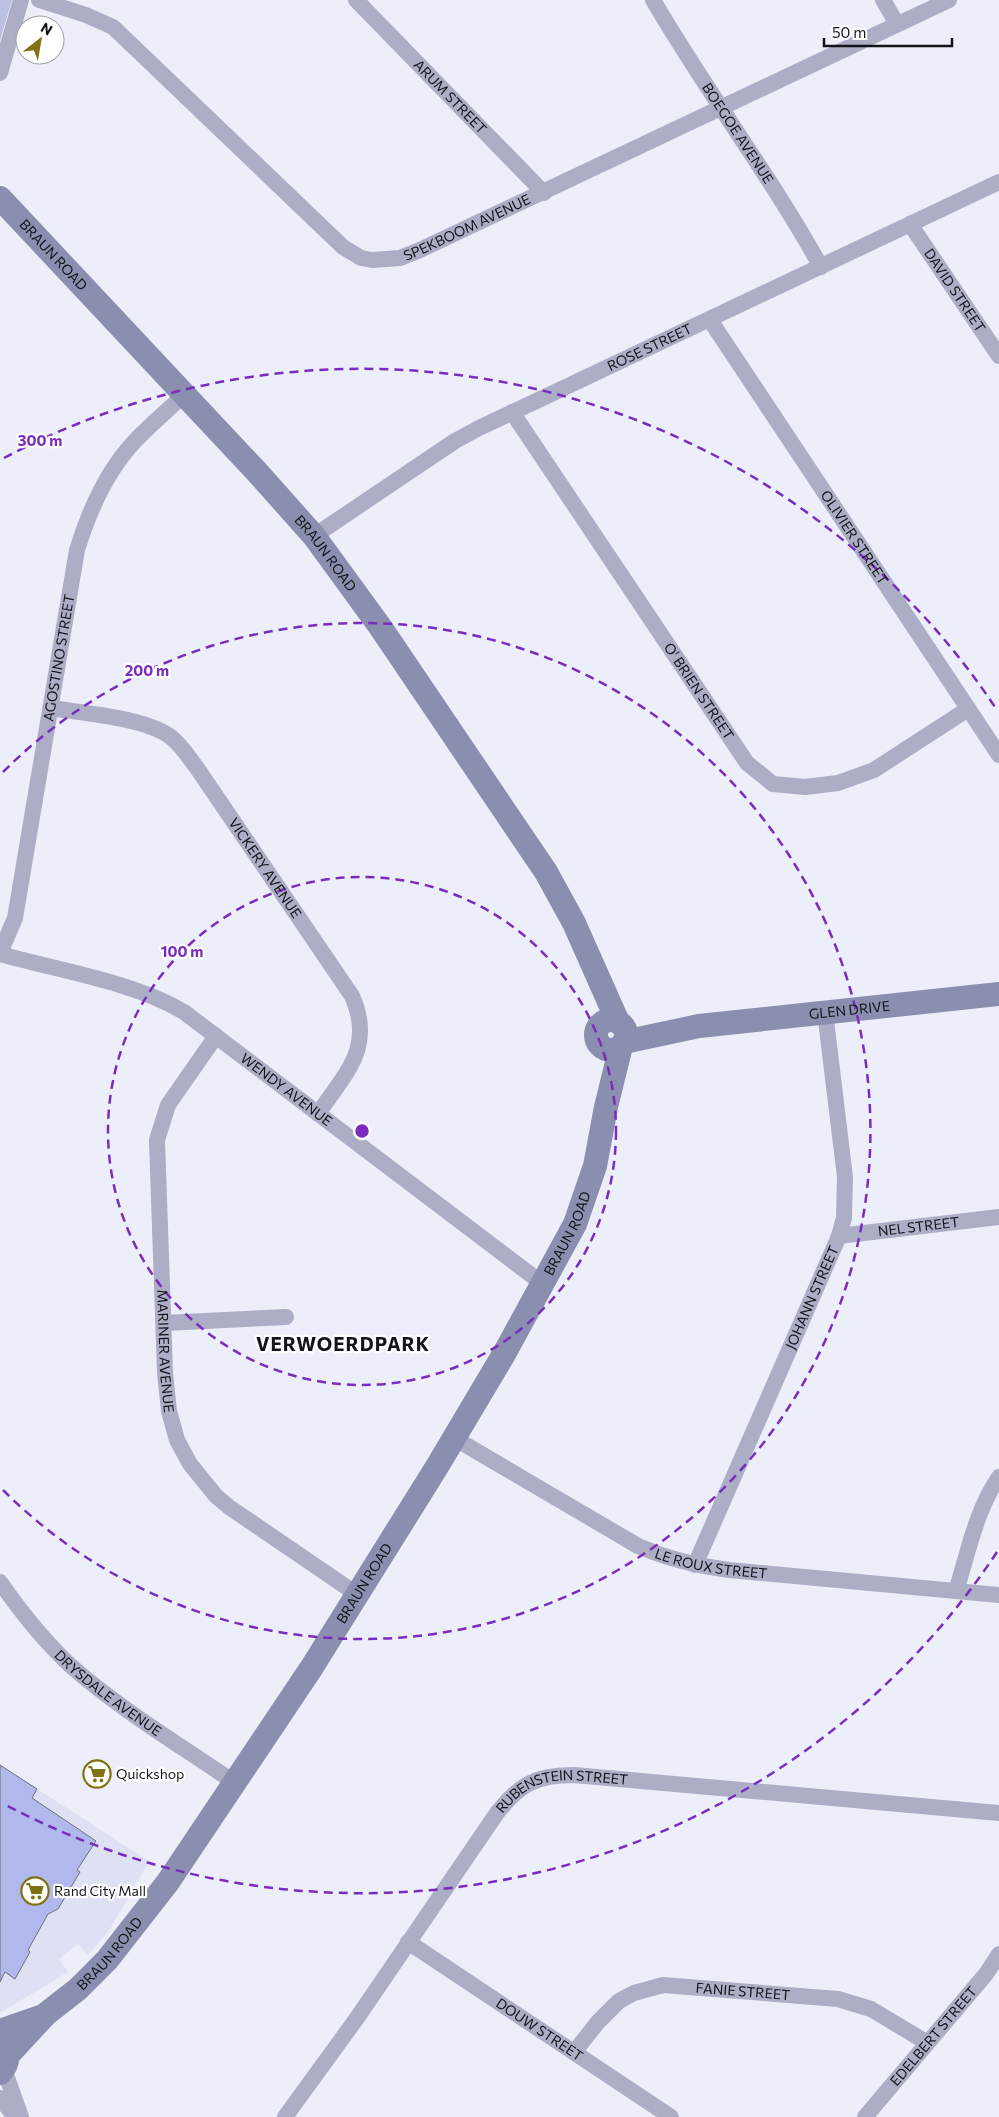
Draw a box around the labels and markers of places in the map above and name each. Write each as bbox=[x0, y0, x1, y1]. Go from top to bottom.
centre of rings bbox=[353, 1122, 371, 1140]
supermarket icon: Quickshop bbox=[82, 1759, 112, 1789]
place label: Quickshop bbox=[116, 1765, 184, 1782]
supermarket icon: Rand City Mall bbox=[20, 1876, 50, 1906]
place label: Rand City Mall bbox=[54, 1882, 146, 1899]

